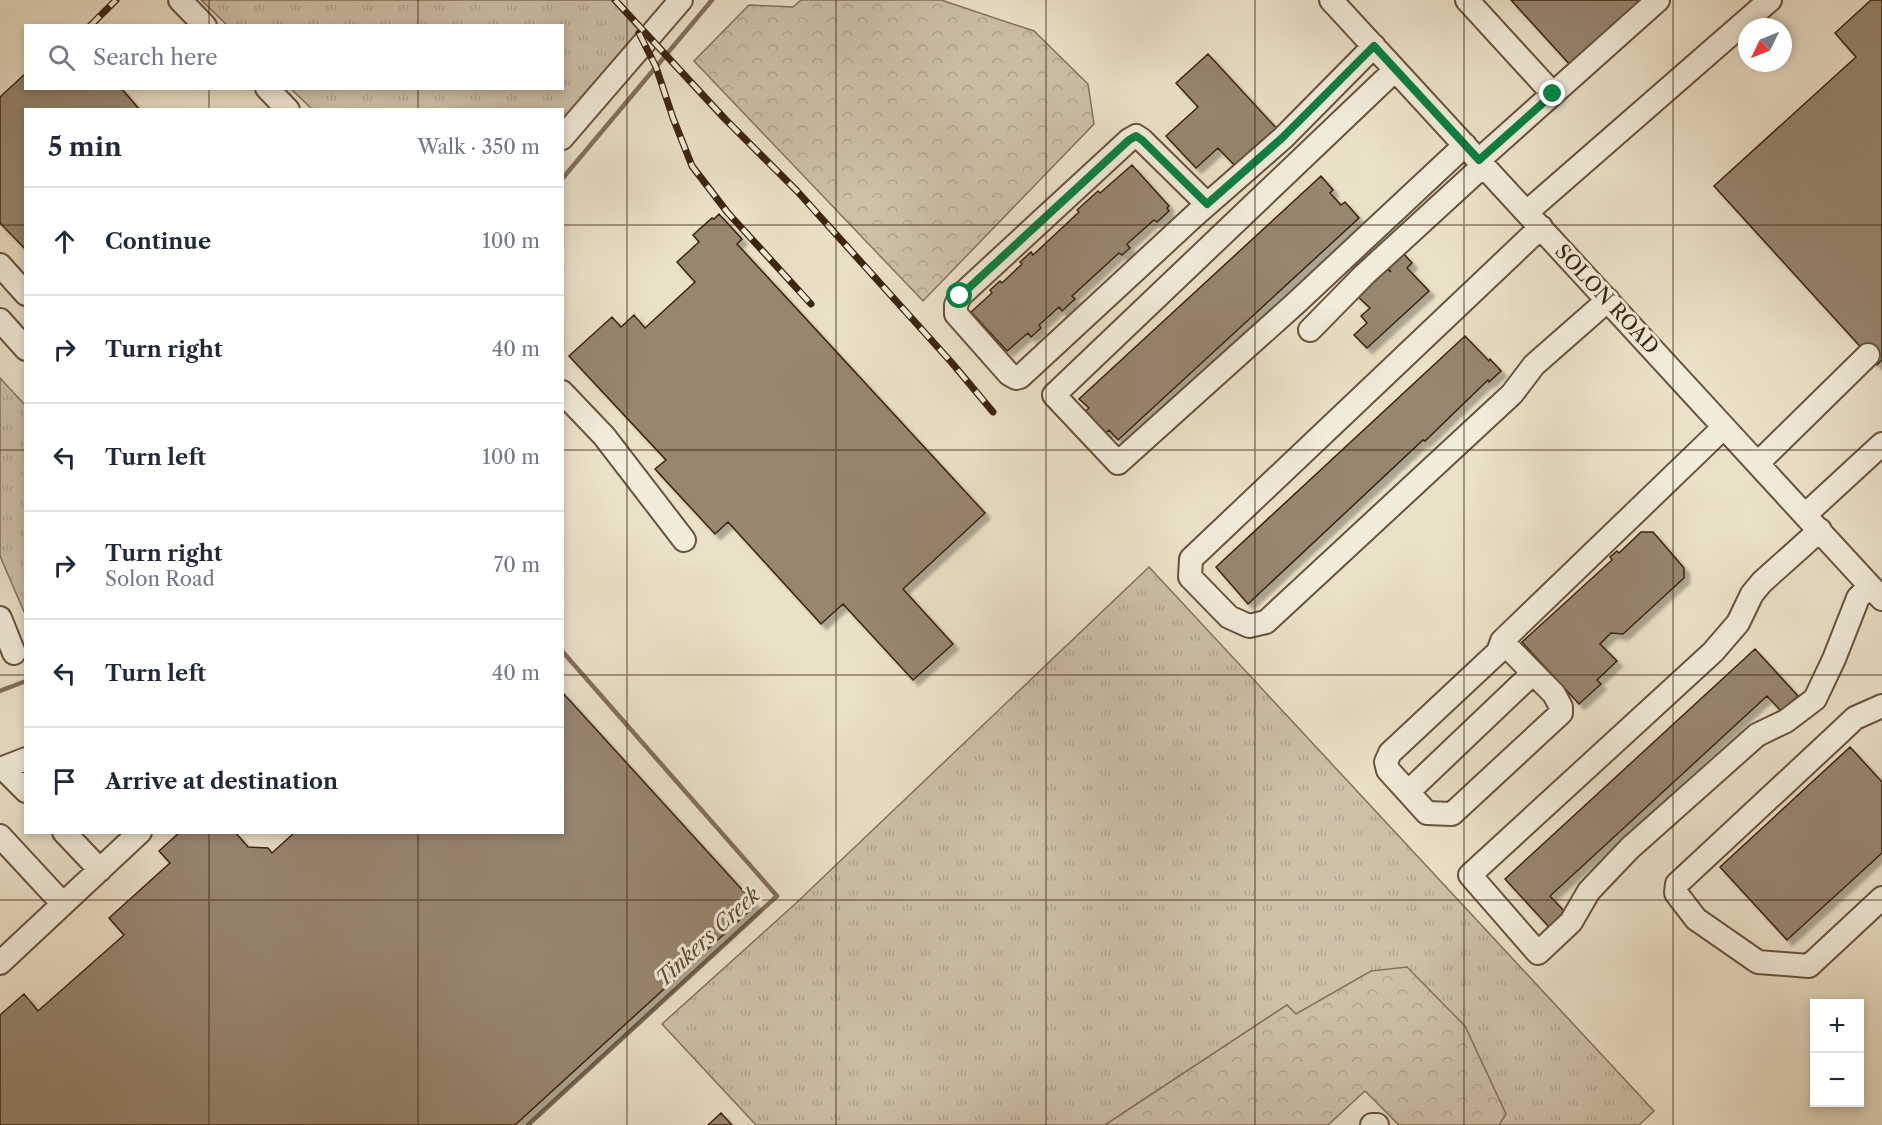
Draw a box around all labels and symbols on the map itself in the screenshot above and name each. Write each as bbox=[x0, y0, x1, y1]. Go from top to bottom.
north arrow bbox=[1738, 18, 1792, 72]
route end bbox=[1539, 80, 1565, 106]
street label: SOLON ROAD bbox=[1550, 239, 1664, 359]
route start bbox=[946, 282, 972, 308]
water label: Tinkers Creek bbox=[651, 882, 765, 991]

